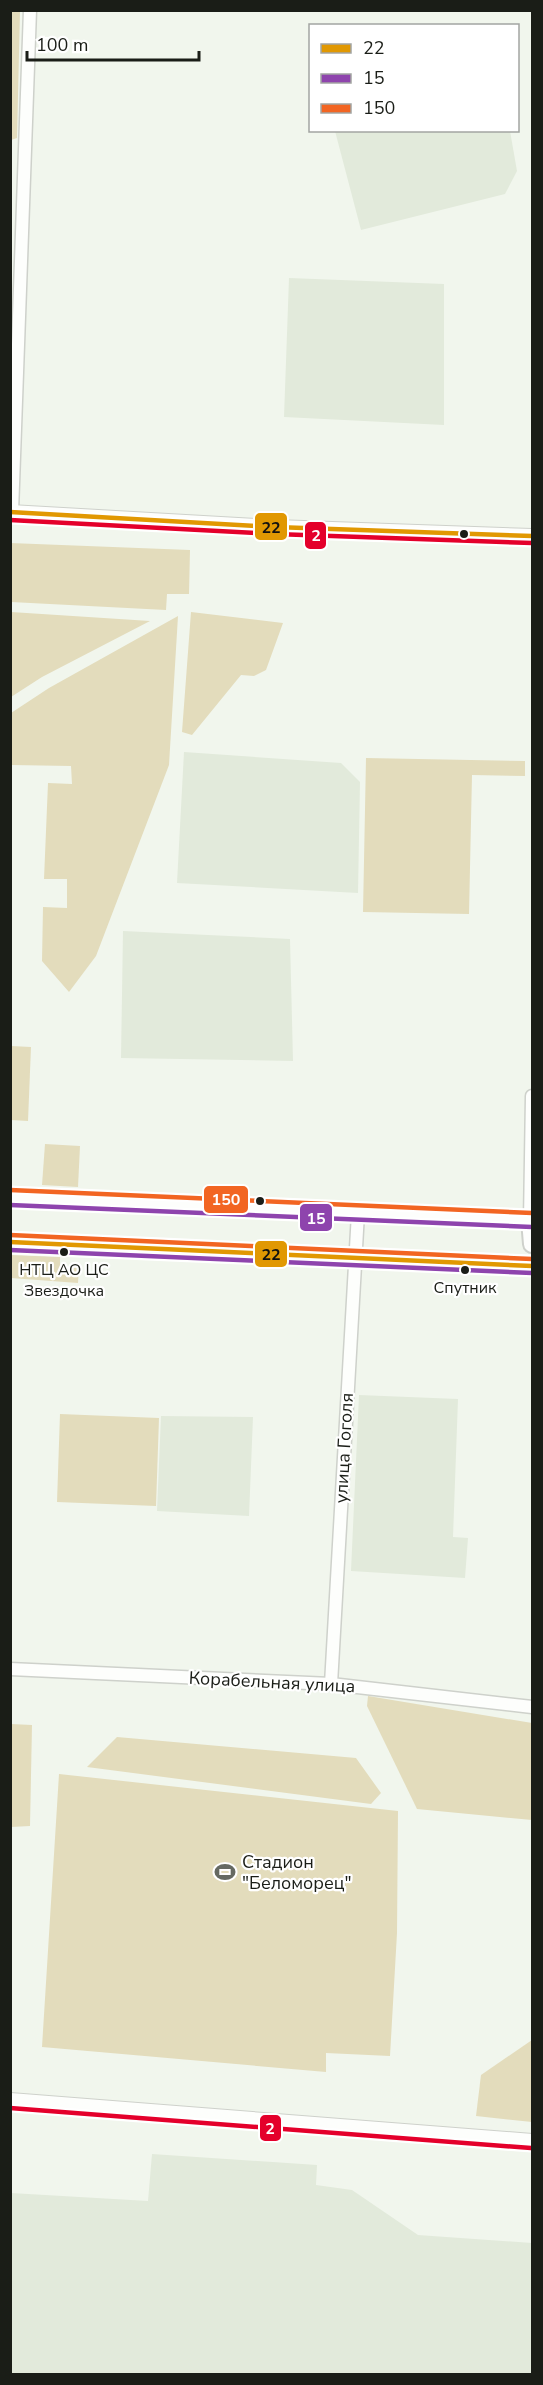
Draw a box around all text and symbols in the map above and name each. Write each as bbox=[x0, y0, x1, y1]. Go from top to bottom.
scale bar bbox=[27, 24, 200, 62]
legend bbox=[309, 24, 519, 132]
text: 100 m bbox=[36, 33, 88, 57]
text: 22 bbox=[363, 36, 385, 60]
text: 15 bbox=[363, 66, 385, 90]
text: 150 bbox=[363, 96, 395, 120]
line badge: 22 bbox=[254, 512, 288, 541]
text: 22 bbox=[261, 517, 281, 539]
line badge: 2 bbox=[304, 521, 327, 550]
text: 2 bbox=[311, 525, 321, 547]
unlabelled marker bbox=[458, 528, 470, 540]
line badge: 150 bbox=[203, 1185, 249, 1214]
text: 150 bbox=[212, 1189, 240, 1211]
unlabelled marker bbox=[254, 1195, 266, 1207]
line badge: 15 bbox=[299, 1203, 333, 1232]
text: 15 bbox=[306, 1208, 326, 1230]
line badge: 22 bbox=[254, 1240, 288, 1268]
text: 22 bbox=[261, 1244, 281, 1266]
marker: НТЦ АО ЦС Звездочка bbox=[58, 1246, 70, 1258]
place label: НТЦ АО ЦС Звездочка bbox=[19, 1259, 109, 1302]
marker: Спутник bbox=[459, 1264, 471, 1276]
place label: Спутник bbox=[434, 1277, 497, 1299]
street label: улица Гоголя bbox=[329, 1392, 359, 1504]
street label: Корабельная улица bbox=[188, 1666, 356, 1698]
place label: Стадион "Беломорец" bbox=[242, 1850, 351, 1895]
sports icon: Стадион "Беломорец" bbox=[213, 1860, 237, 1884]
line badge: 2 bbox=[259, 2114, 282, 2142]
text: 2 bbox=[265, 2118, 275, 2140]

